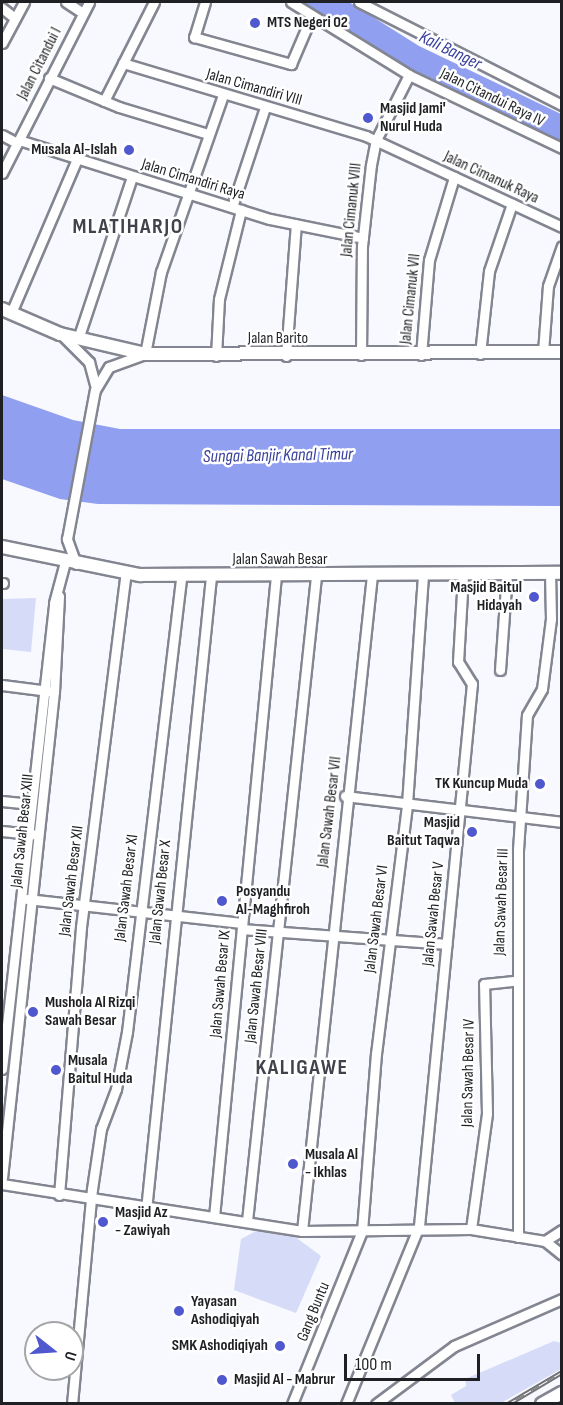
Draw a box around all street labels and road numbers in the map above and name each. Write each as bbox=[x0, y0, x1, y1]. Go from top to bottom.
street label: Jalan Citandui I bbox=[14, 25, 66, 103]
street label: Jalan Citandui Raya IV bbox=[437, 64, 547, 132]
street label: Jalan Cimandiri VIII bbox=[204, 65, 304, 111]
street label: Jalan Cimanuk Raya bbox=[440, 148, 542, 208]
street label: Jalan Cimandiri Raya bbox=[139, 155, 247, 205]
street label: Jalan Cimanuk VIII bbox=[338, 162, 366, 258]
street label: Jalan Cimanuk VII bbox=[397, 253, 425, 345]
street label: Jalan Barito bbox=[248, 329, 308, 349]
street label: Jalan Sawah Besar bbox=[232, 550, 328, 570]
street label: Jalan Sawah Besar VII bbox=[314, 756, 346, 868]
street label: Jalan Sawah Besar XIII bbox=[7, 773, 39, 889]
street label: Jalan Sawah Besar XII bbox=[56, 825, 88, 937]
street label: Jalan Sawah Besar XI bbox=[111, 833, 143, 943]
street label: Jalan Sawah Besar X bbox=[146, 839, 176, 945]
street label: Jalan Sawah Besar III bbox=[491, 848, 513, 956]
street label: Jalan Sawah Besar V bbox=[419, 861, 449, 967]
street label: Jalan Sawah Besar VI bbox=[361, 864, 393, 974]
street label: Jalan Sawah Besar VIII bbox=[241, 928, 273, 1044]
street label: Jalan Sawah Besar IX bbox=[207, 930, 235, 1038]
street label: Jalan Sawah Besar IV bbox=[458, 1019, 480, 1127]
street label: Gang Buntu bbox=[293, 1280, 335, 1344]

